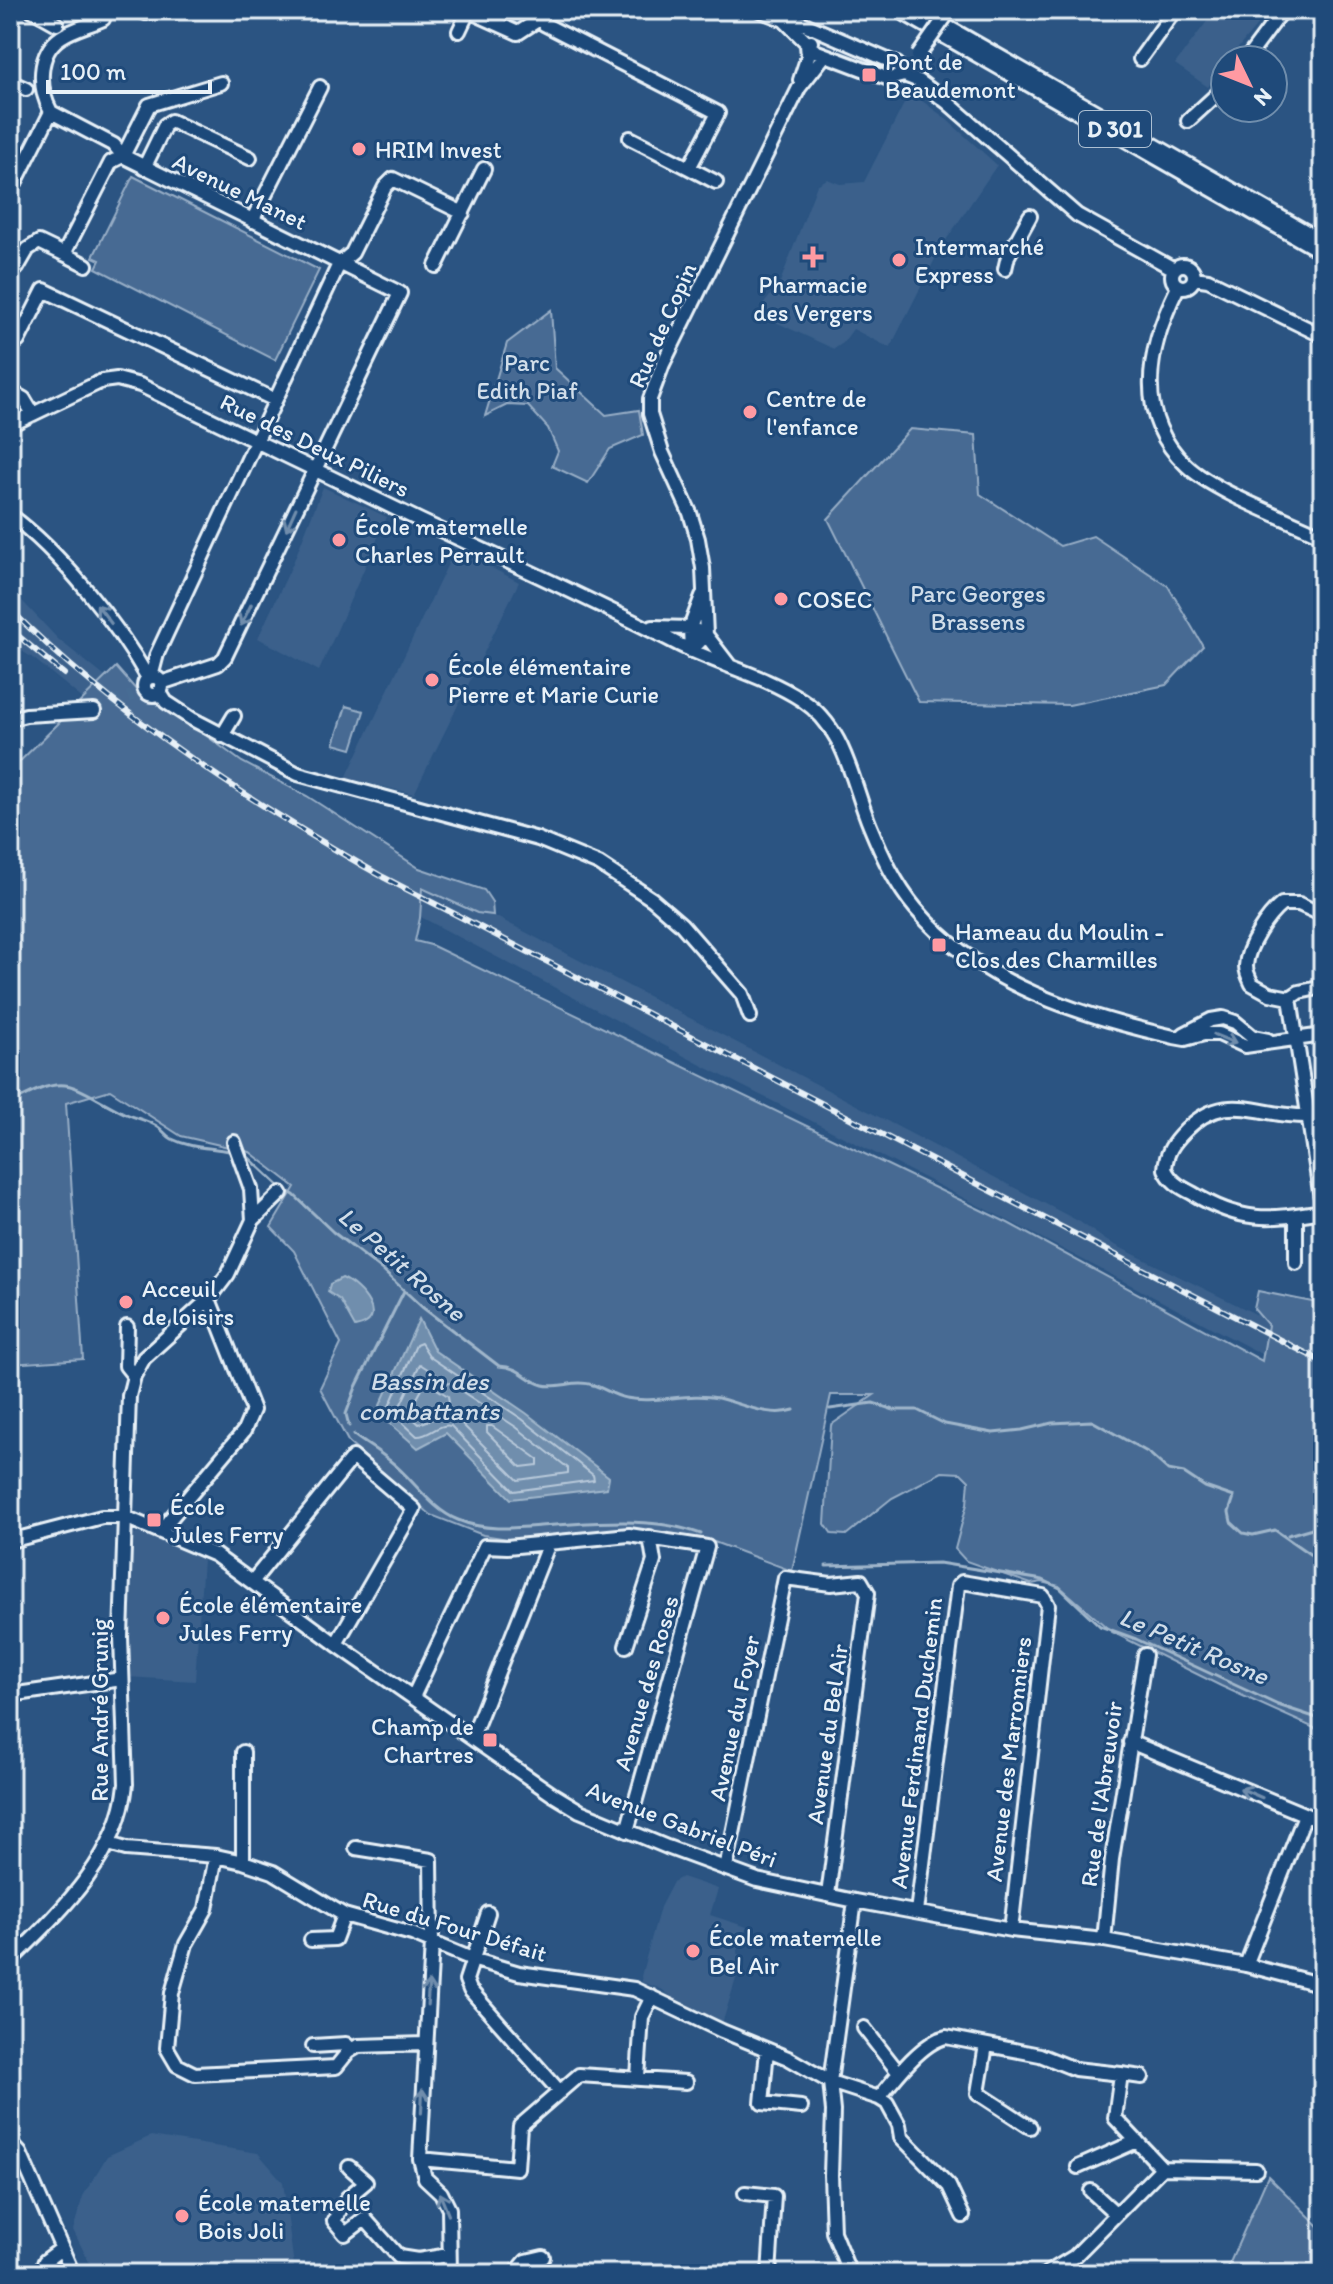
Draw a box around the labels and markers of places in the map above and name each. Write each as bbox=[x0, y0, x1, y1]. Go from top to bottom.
place label: Pont de Beaudemont bbox=[885, 47, 1016, 104]
marker: Pont de Beaudemont bbox=[860, 66, 878, 84]
place label: HRIM Invest bbox=[375, 135, 502, 164]
marker: HRIM Invest bbox=[350, 140, 368, 158]
place label: Intermarché Express bbox=[915, 232, 1044, 289]
marker: Pharmacie des Vergers bbox=[804, 248, 822, 266]
marker: Intermarché Express bbox=[890, 251, 908, 269]
place label: Pharmacie des Vergers bbox=[753, 270, 873, 327]
place label: Centre de l'enfance bbox=[766, 384, 867, 441]
marker: Centre de l'enfance bbox=[741, 403, 759, 421]
place label: École maternelle Charles Perrault bbox=[355, 512, 528, 569]
marker: École maternelle Charles Perrault bbox=[330, 531, 348, 549]
place label: COSEC bbox=[797, 585, 872, 614]
marker: COSEC bbox=[772, 590, 790, 608]
place label: École élémentaire Pierre et Marie Curie bbox=[448, 652, 659, 709]
marker: École élémentaire Pierre et Marie Curie bbox=[423, 671, 441, 689]
place label: Hameau du Moulin - Clos des Charmilles bbox=[955, 917, 1164, 974]
marker: Hameau du Moulin - Clos des Charmilles bbox=[930, 936, 948, 954]
place label: Acceuil de loisirs bbox=[142, 1274, 234, 1331]
marker: Acceuil de loisirs bbox=[117, 1293, 135, 1311]
place label: École Jules Ferry bbox=[170, 1492, 283, 1549]
marker: École Jules Ferry bbox=[145, 1511, 163, 1529]
place label: École élémentaire Jules Ferry bbox=[179, 1590, 362, 1647]
marker: École élémentaire Jules Ferry bbox=[154, 1609, 172, 1627]
place label: Champ de Chartres bbox=[371, 1712, 474, 1769]
marker: Champ de Chartres bbox=[481, 1731, 499, 1749]
place label: École maternelle Bel Air bbox=[709, 1923, 882, 1980]
marker: École maternelle Bel Air bbox=[684, 1942, 702, 1960]
place label: École maternelle Bois Joli bbox=[198, 2188, 371, 2245]
marker: École maternelle Bois Joli bbox=[173, 2207, 191, 2225]

